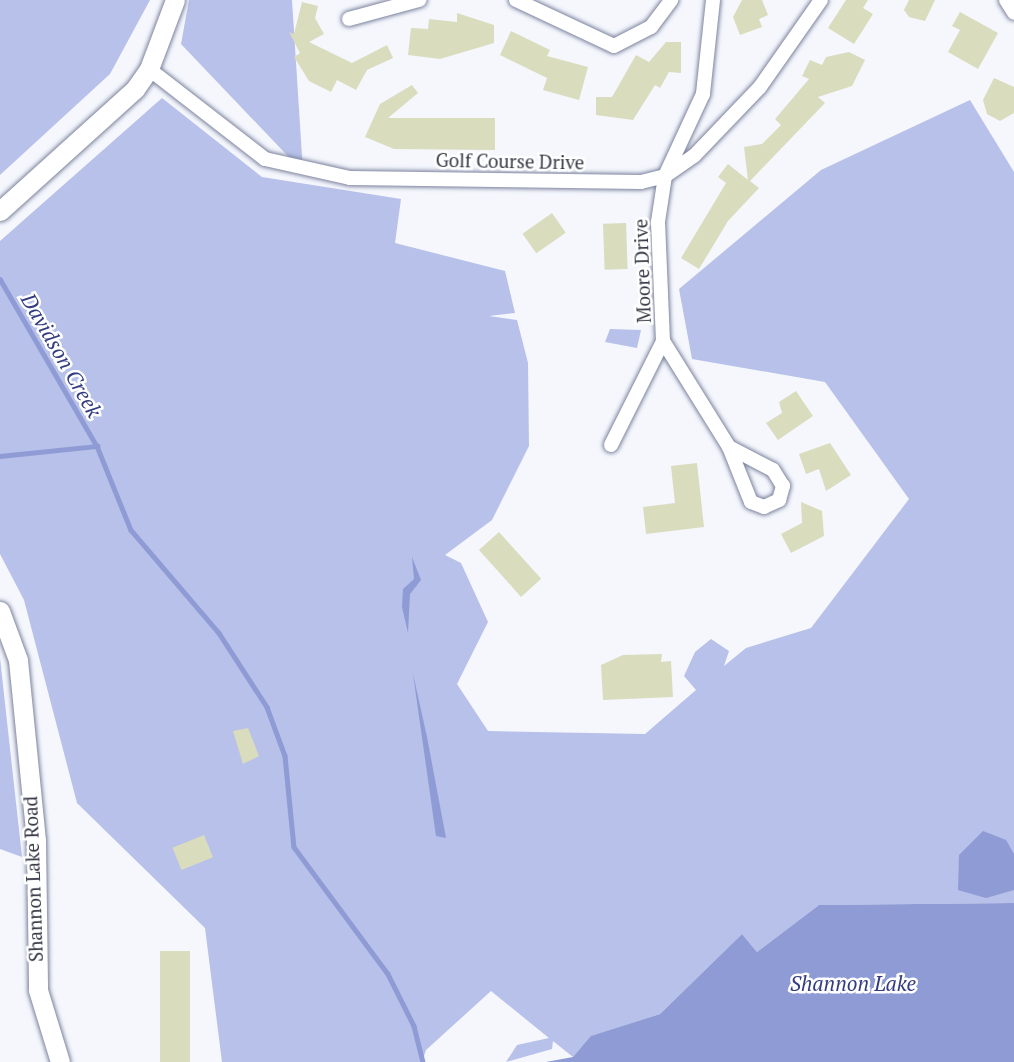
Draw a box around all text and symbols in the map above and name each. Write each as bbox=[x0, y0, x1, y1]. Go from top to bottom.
street label: Golf Course Drive bbox=[436, 148, 584, 174]
street label: Moore Drive bbox=[629, 218, 655, 324]
water label: Davidson Creek bbox=[16, 288, 108, 422]
street label: Shannon Lake Road bbox=[19, 796, 47, 962]
water label: Shannon Lake bbox=[790, 970, 916, 996]

